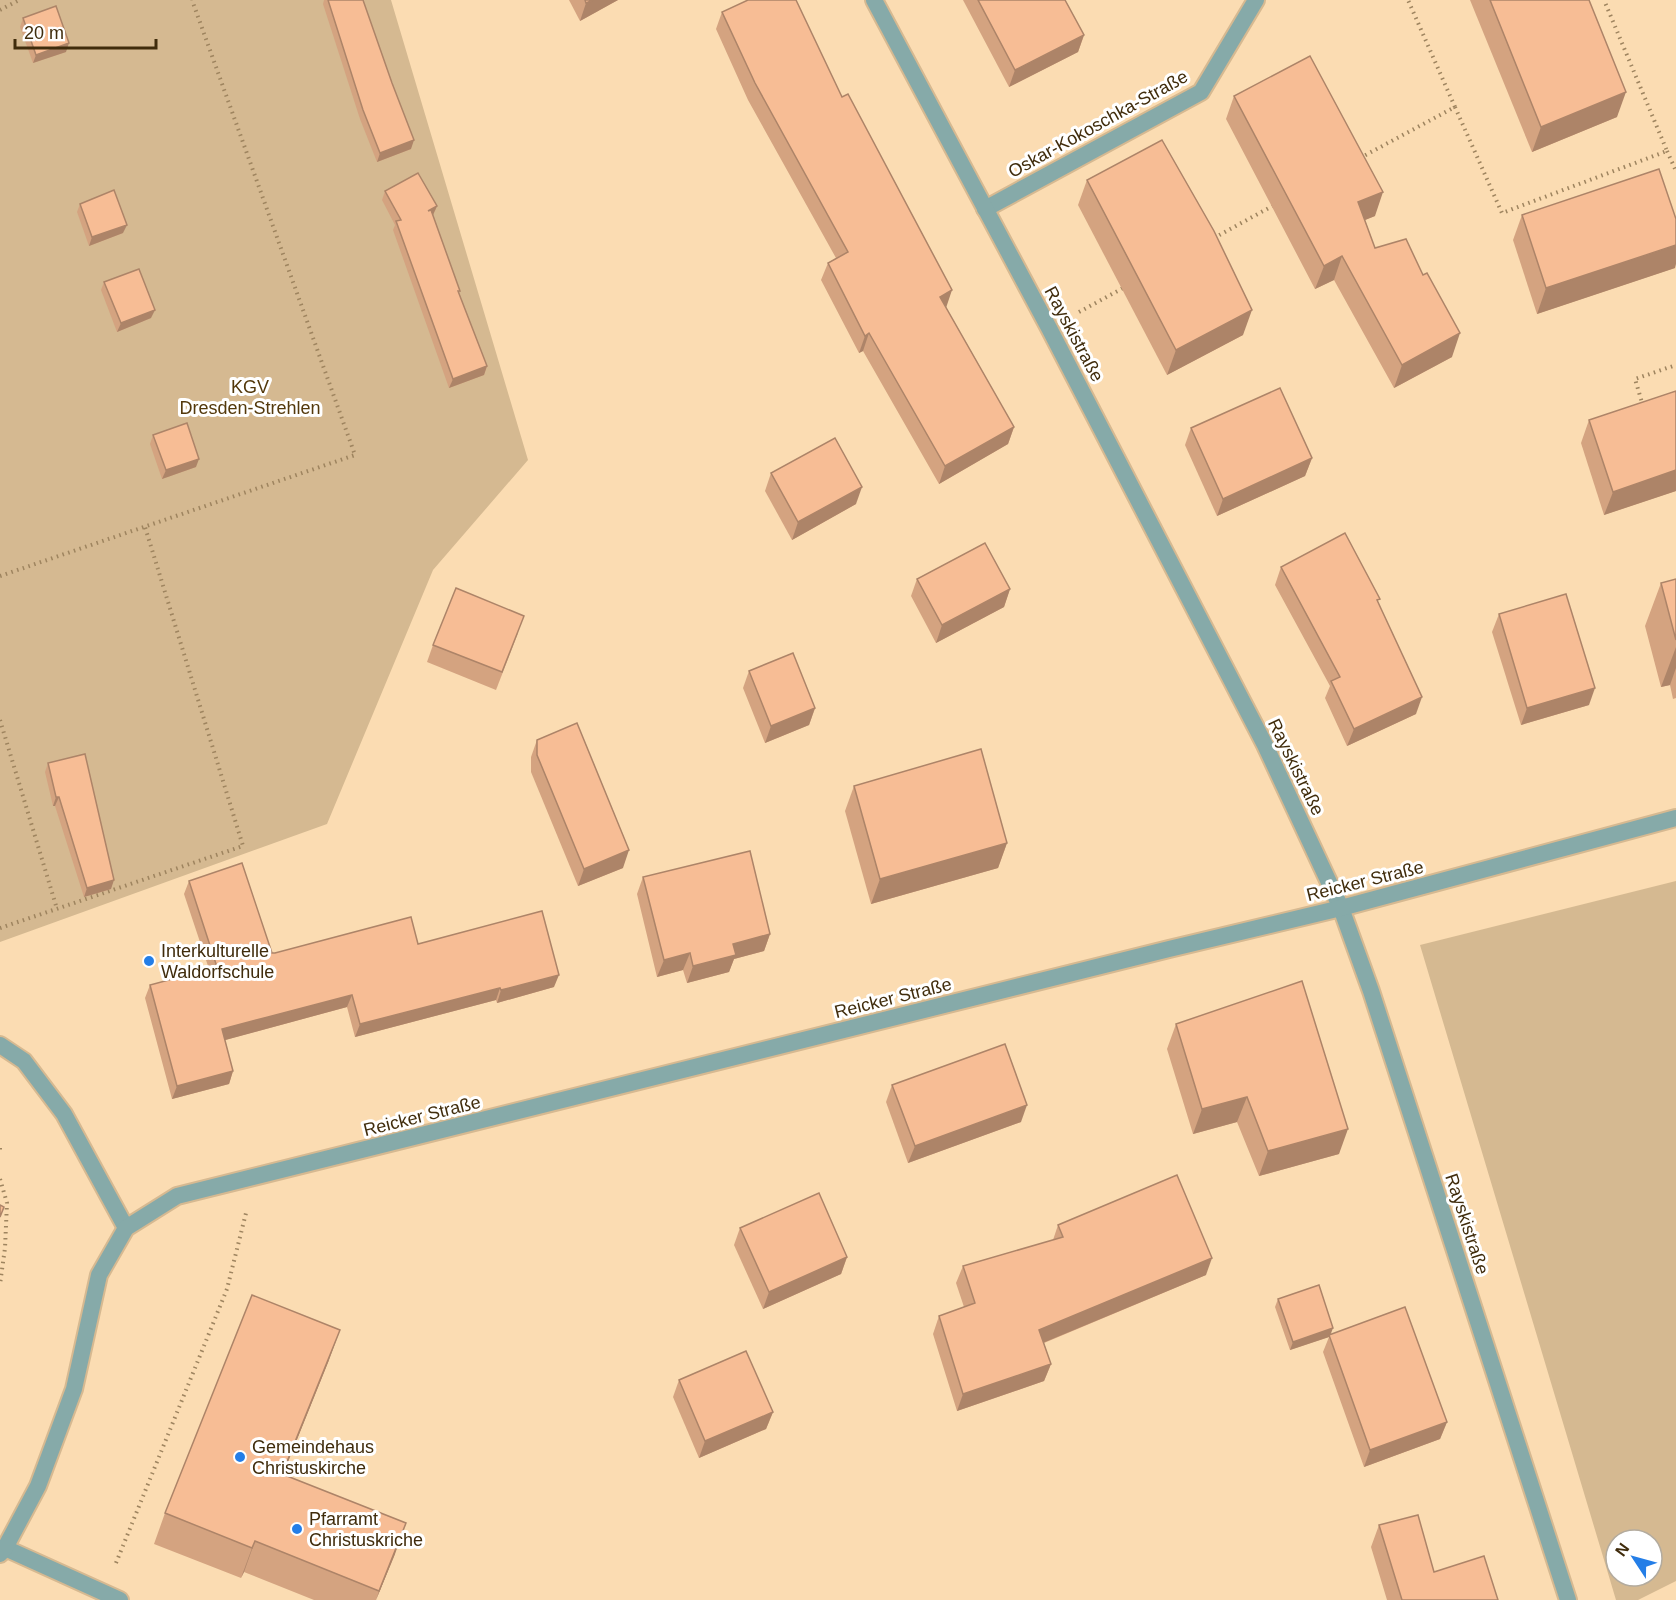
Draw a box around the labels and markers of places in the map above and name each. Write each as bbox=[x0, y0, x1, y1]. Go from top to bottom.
place label: Interkulturelle Waldorfschule bbox=[161, 941, 274, 982]
marker: Interkulturelle Waldorfschule bbox=[142, 954, 156, 968]
place label: Gemeindehaus Christuskirche bbox=[252, 1437, 374, 1478]
marker: Gemeindehaus Christuskirche bbox=[233, 1450, 247, 1464]
place label: Pfarramt Christuskriche bbox=[309, 1509, 423, 1550]
marker: Pfarramt Christuskriche bbox=[290, 1522, 304, 1536]

